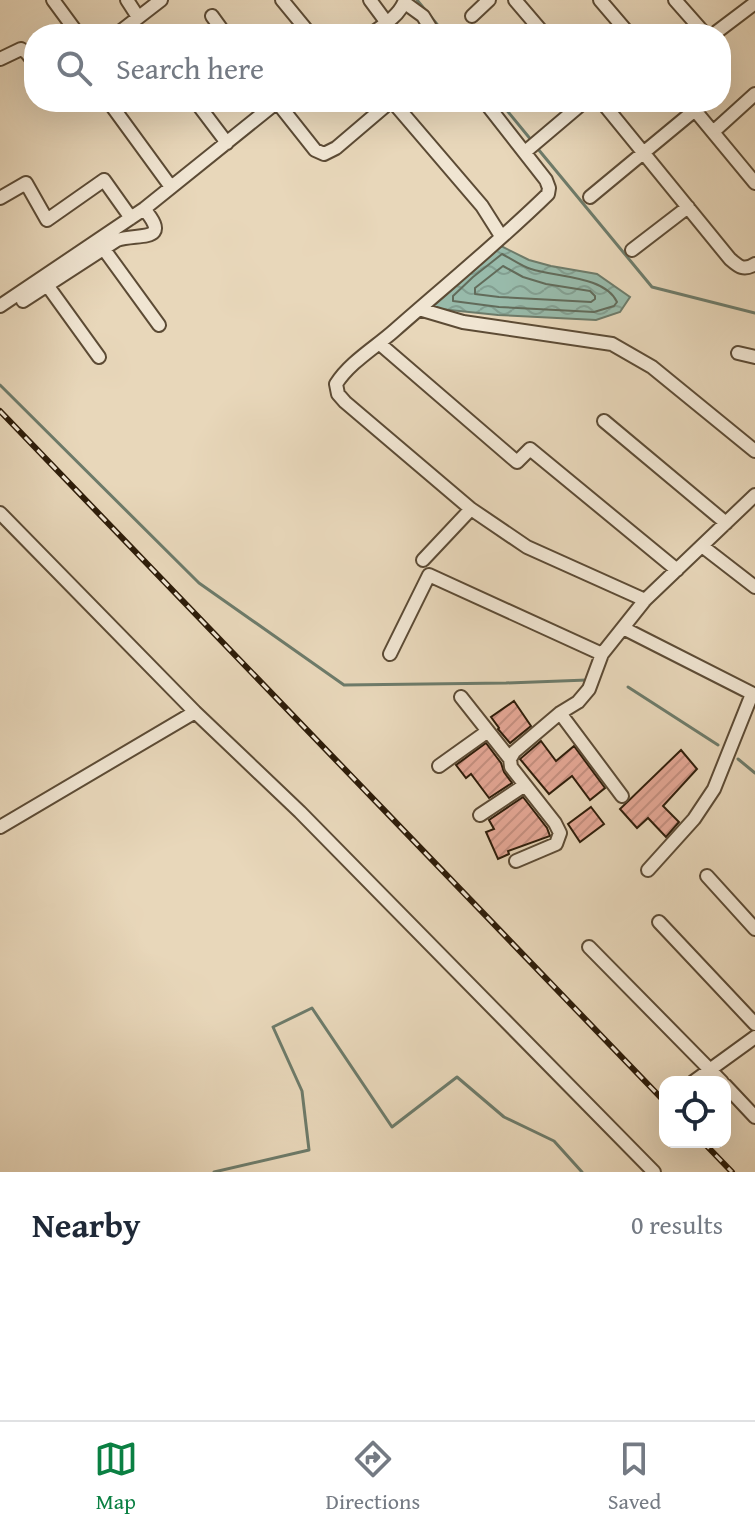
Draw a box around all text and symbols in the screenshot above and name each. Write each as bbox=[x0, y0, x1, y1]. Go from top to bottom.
search box bbox=[24, 24, 731, 112]
icon: search bbox=[52, 46, 96, 90]
text: Search here bbox=[116, 46, 264, 90]
map controls bbox=[659, 1076, 731, 1148]
button: locate bbox=[659, 1076, 731, 1148]
text: Nearby bbox=[32, 1200, 141, 1249]
text: 0 results bbox=[631, 1205, 723, 1244]
tab: Map bbox=[94, 1437, 138, 1517]
tab: Directions bbox=[326, 1437, 420, 1517]
tab: Saved bbox=[608, 1437, 661, 1517]

